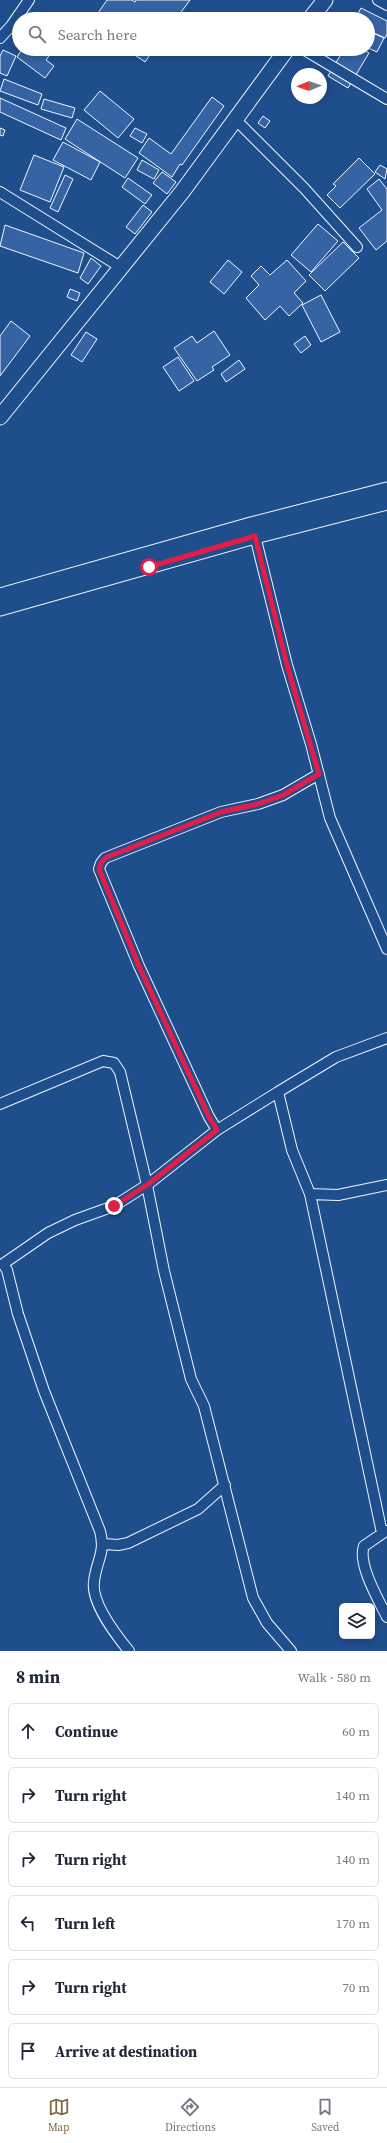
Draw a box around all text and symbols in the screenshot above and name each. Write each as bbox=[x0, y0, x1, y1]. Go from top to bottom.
search box bbox=[12, 12, 375, 56]
icon: search bbox=[26, 23, 48, 45]
text: Search here bbox=[58, 24, 137, 45]
north arrow bbox=[291, 68, 327, 104]
route start bbox=[140, 558, 158, 576]
route end bbox=[105, 1197, 123, 1215]
map controls bbox=[339, 1603, 375, 1639]
button: layers bbox=[339, 1603, 375, 1639]
text: 8 min bbox=[16, 1665, 60, 1689]
text: Walk · 580 m bbox=[298, 1669, 371, 1686]
icon: ahead bbox=[17, 1720, 39, 1742]
text: Continue bbox=[55, 1721, 118, 1742]
text: 60 m bbox=[342, 1723, 370, 1740]
icon: right bbox=[17, 1784, 39, 1806]
text: Turn right bbox=[55, 1785, 127, 1806]
text: 140 m bbox=[336, 1787, 370, 1804]
icon: right bbox=[17, 1848, 39, 1870]
text: Turn right bbox=[55, 1849, 127, 1870]
text: 140 m bbox=[336, 1851, 370, 1868]
icon: left bbox=[17, 1912, 39, 1934]
text: Turn left bbox=[55, 1913, 115, 1934]
text: 170 m bbox=[336, 1915, 370, 1932]
icon: right bbox=[17, 1976, 39, 1998]
text: Turn right bbox=[55, 1977, 127, 1998]
text: 70 m bbox=[342, 1979, 370, 1996]
icon: arrive bbox=[17, 2040, 39, 2062]
text: Arrive at destination bbox=[55, 2041, 197, 2062]
tab: Map bbox=[48, 2096, 70, 2135]
tab: Directions bbox=[165, 2096, 216, 2135]
tab: Saved bbox=[311, 2096, 339, 2135]

